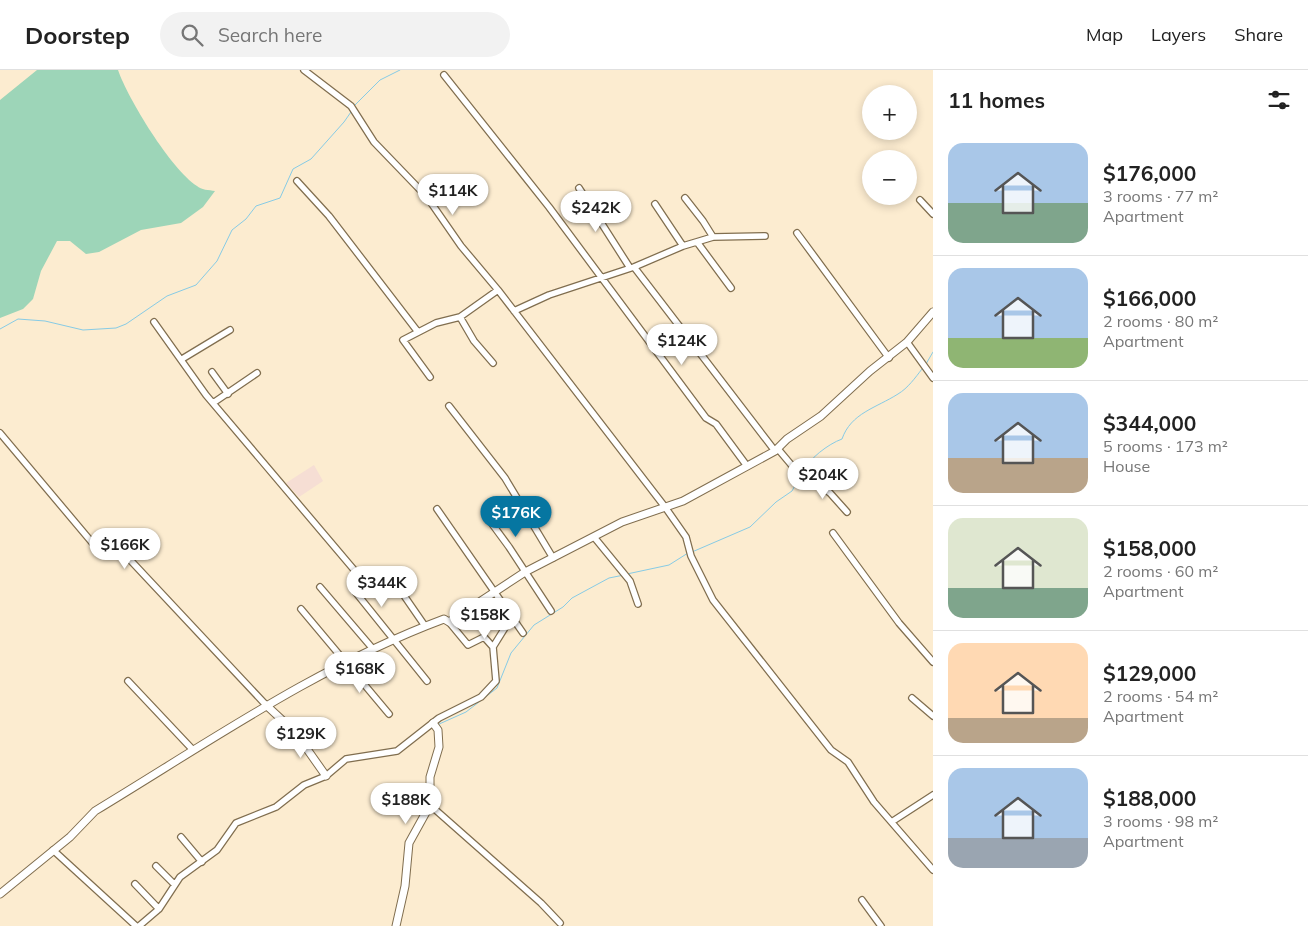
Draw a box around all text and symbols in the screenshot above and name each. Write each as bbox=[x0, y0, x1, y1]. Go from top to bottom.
search box bbox=[160, 12, 510, 57]
text: Doorstep bbox=[25, 20, 130, 50]
icon: search bbox=[178, 21, 206, 49]
text: Search here bbox=[218, 23, 322, 47]
text: Map bbox=[1086, 23, 1123, 46]
text: Layers bbox=[1151, 23, 1206, 46]
text: Share bbox=[1234, 23, 1283, 46]
map controls bbox=[862, 85, 917, 205]
button: + bbox=[862, 85, 917, 140]
icon: filters bbox=[1265, 86, 1293, 114]
text: 11 homes bbox=[948, 87, 1045, 113]
button: − bbox=[862, 150, 917, 205]
text: $176,000 bbox=[1103, 160, 1196, 186]
icon: home bbox=[988, 163, 1048, 223]
pin: $114K bbox=[418, 174, 488, 216]
text: $114K bbox=[428, 180, 478, 200]
text: 3 rooms · 77 m² bbox=[1103, 186, 1218, 206]
pin: $242K bbox=[561, 190, 631, 233]
text: $242K bbox=[571, 197, 621, 217]
text: Apartment bbox=[1103, 206, 1184, 226]
text: $166,000 bbox=[1103, 285, 1196, 311]
icon: home bbox=[988, 288, 1048, 348]
text: 2 rooms · 80 m² bbox=[1103, 311, 1218, 331]
pin: $124K bbox=[647, 324, 717, 366]
text: $124K bbox=[657, 330, 707, 350]
text: Apartment bbox=[1103, 331, 1184, 351]
text: $344,000 bbox=[1103, 410, 1196, 436]
icon: home bbox=[988, 413, 1048, 473]
text: 5 rooms · 173 m² bbox=[1103, 436, 1228, 456]
text: House bbox=[1103, 456, 1150, 476]
pin: $204K bbox=[788, 458, 858, 500]
text: $204K bbox=[798, 464, 848, 484]
pin: $176K bbox=[481, 496, 551, 538]
text: $176K bbox=[491, 502, 541, 522]
pin: $166K bbox=[90, 528, 160, 570]
text: $166K bbox=[100, 534, 150, 554]
text: $158,000 bbox=[1103, 535, 1196, 561]
icon: home bbox=[988, 538, 1048, 598]
text: 2 rooms · 60 m² bbox=[1103, 561, 1218, 581]
pin: $344K bbox=[347, 566, 417, 608]
text: $344K bbox=[357, 572, 407, 592]
text: Apartment bbox=[1103, 581, 1184, 601]
pin: $158K bbox=[450, 598, 520, 640]
text: $158K bbox=[460, 604, 510, 624]
pin: $168K bbox=[325, 652, 395, 694]
text: $168K bbox=[335, 658, 385, 678]
text: $129,000 bbox=[1103, 660, 1196, 686]
icon: home bbox=[988, 663, 1048, 723]
text: 2 rooms · 54 m² bbox=[1103, 686, 1218, 706]
text: Apartment bbox=[1103, 706, 1184, 726]
pin: $129K bbox=[266, 716, 336, 759]
text: $129K bbox=[276, 723, 326, 743]
pin: $188K bbox=[371, 782, 441, 825]
text: $188,000 bbox=[1103, 785, 1196, 811]
icon: home bbox=[988, 788, 1048, 848]
text: $188K bbox=[381, 789, 431, 809]
text: 3 rooms · 98 m² bbox=[1103, 811, 1218, 831]
text: Apartment bbox=[1103, 831, 1184, 851]

